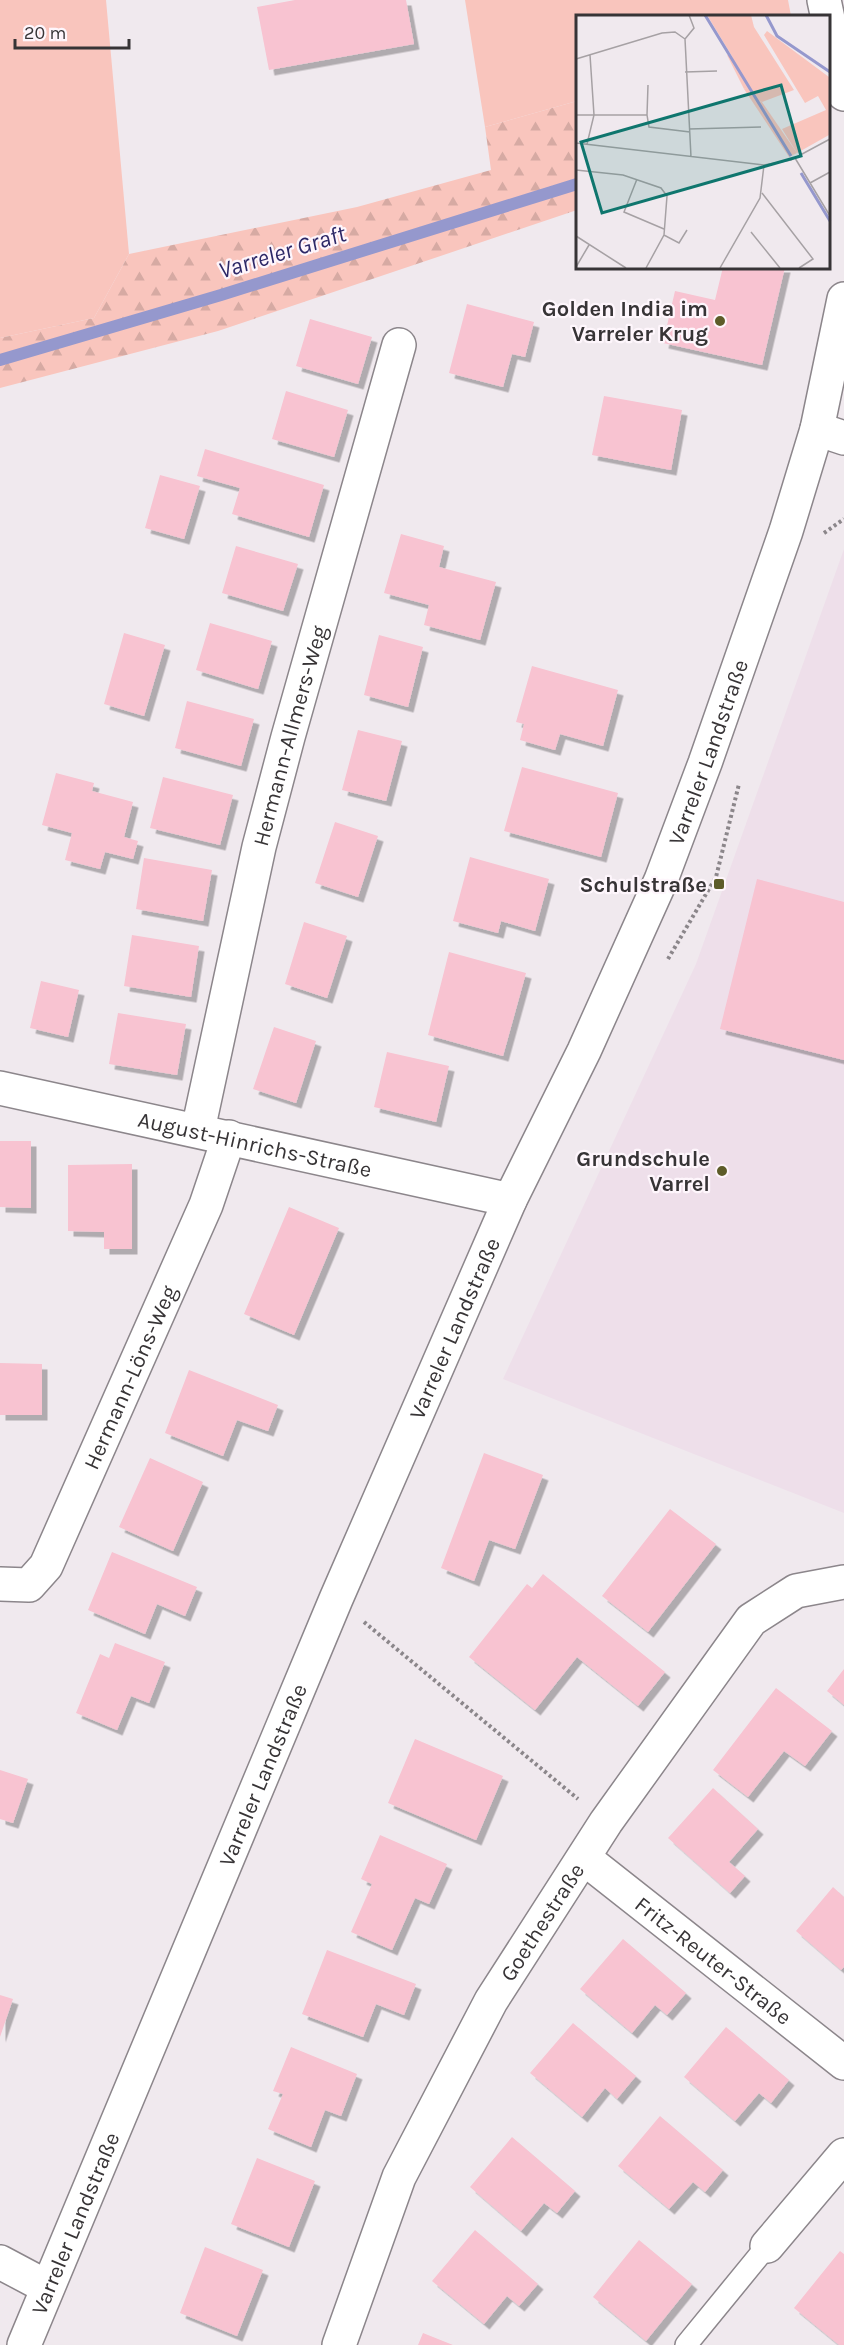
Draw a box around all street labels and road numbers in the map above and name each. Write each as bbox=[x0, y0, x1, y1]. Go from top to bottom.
street label: Hermann-Allmers-Weg bbox=[248, 622, 333, 849]
street label: Varreler Landstraße bbox=[663, 656, 754, 849]
street label: August-Hinrichs-Straße bbox=[135, 1107, 374, 1183]
street label: Varreler Landstraße bbox=[404, 1234, 506, 1423]
street label: Hermann-Löns-Weg bbox=[78, 1281, 183, 1474]
street label: Varreler Landstraße bbox=[214, 1680, 313, 1870]
street label: Goethestraße bbox=[495, 1859, 590, 1986]
street label: Fritz-Reuter-Straße bbox=[629, 1891, 796, 2031]
street label: Varreler Landstraße bbox=[26, 2129, 126, 2319]

